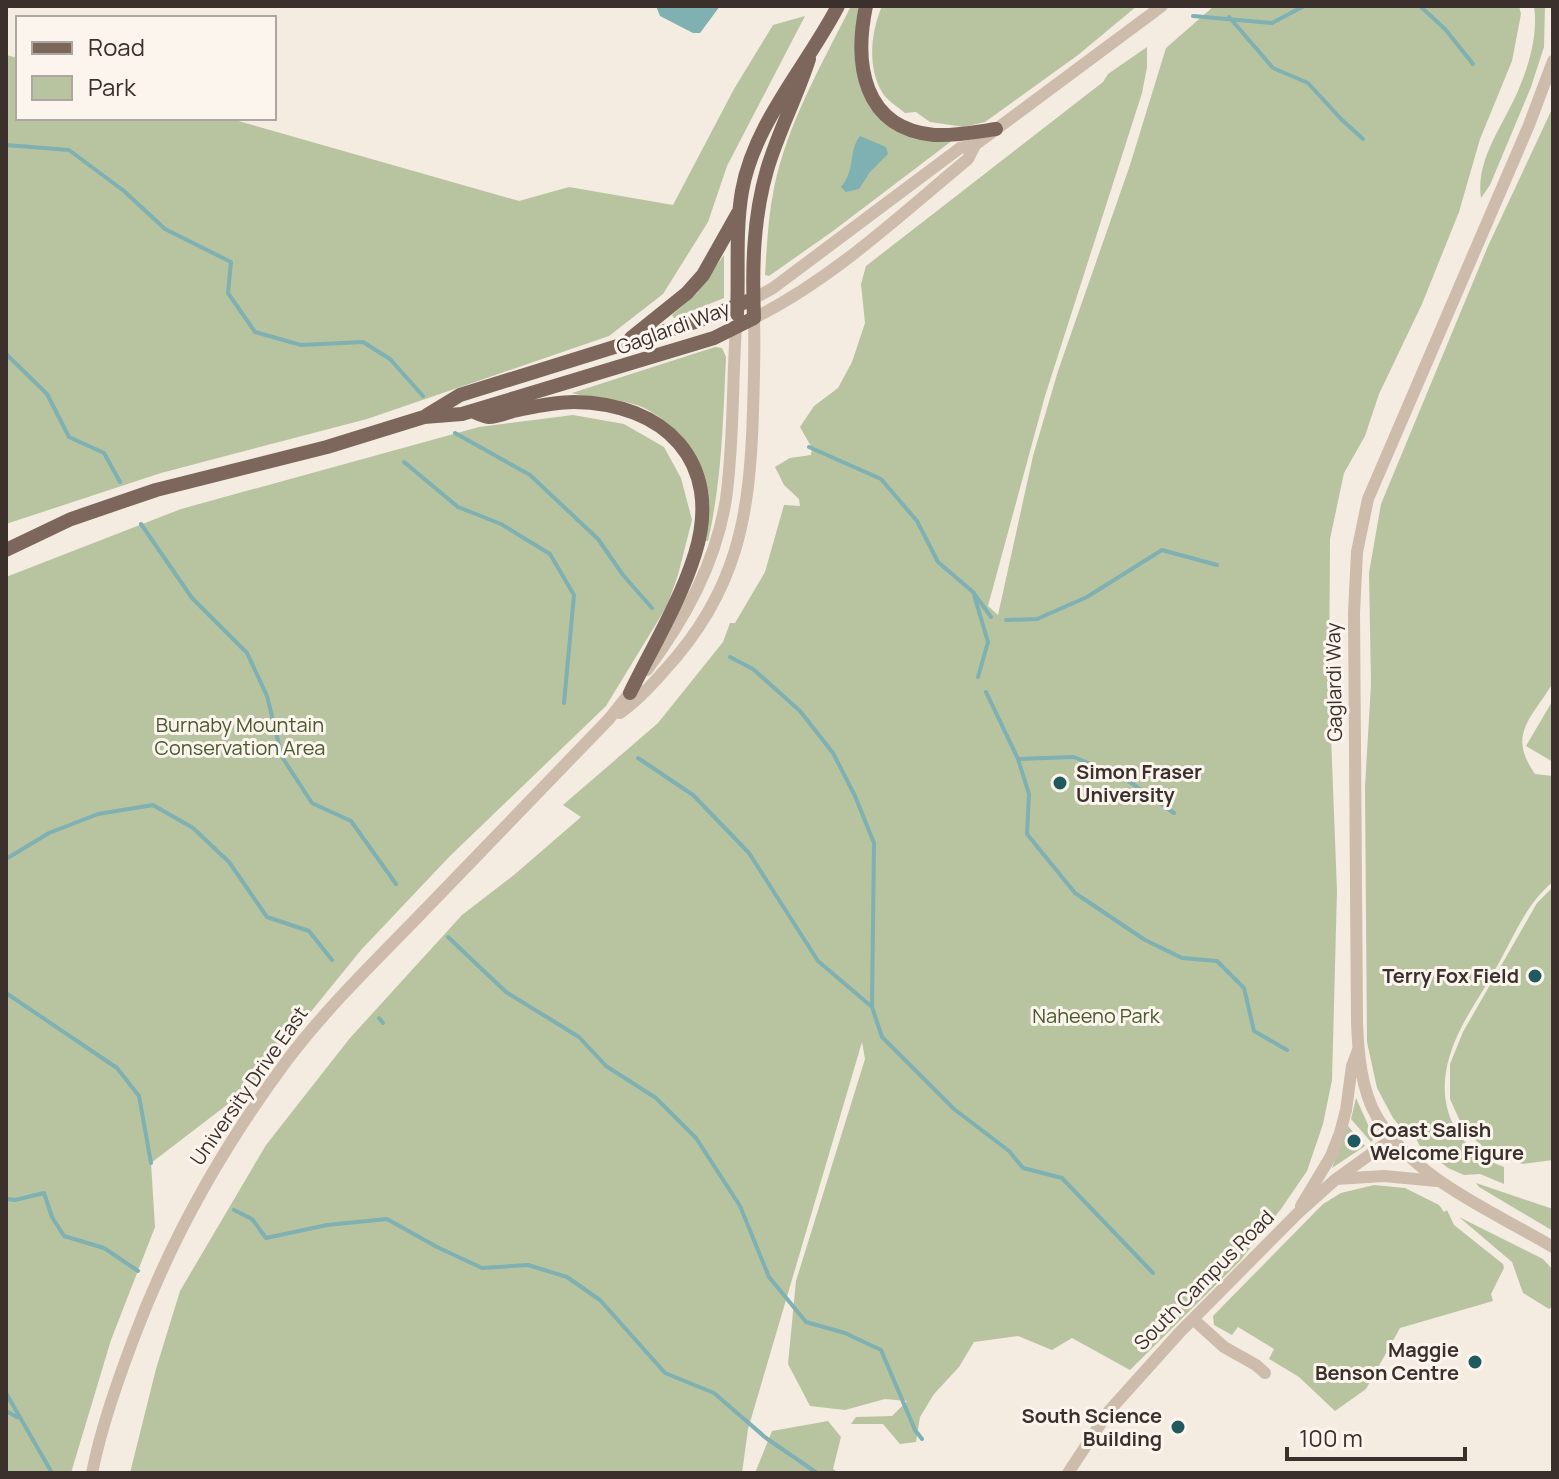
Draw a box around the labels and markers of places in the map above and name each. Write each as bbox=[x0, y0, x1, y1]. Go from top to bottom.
place label: Simon Fraser University bbox=[1076, 758, 1202, 808]
marker: Simon Fraser University bbox=[1051, 774, 1069, 792]
place label: Terry Fox Field bbox=[1382, 962, 1519, 989]
marker: Terry Fox Field bbox=[1526, 967, 1544, 985]
place label: Coast Salish Welcome Figure bbox=[1370, 1116, 1524, 1166]
marker: Coast Salish Welcome Figure bbox=[1345, 1132, 1363, 1150]
place label: Maggie Benson Centre bbox=[1315, 1336, 1459, 1386]
marker: Maggie Benson Centre bbox=[1466, 1353, 1484, 1371]
place label: South Science Building bbox=[1022, 1402, 1162, 1452]
marker: South Science Building bbox=[1169, 1418, 1187, 1436]

